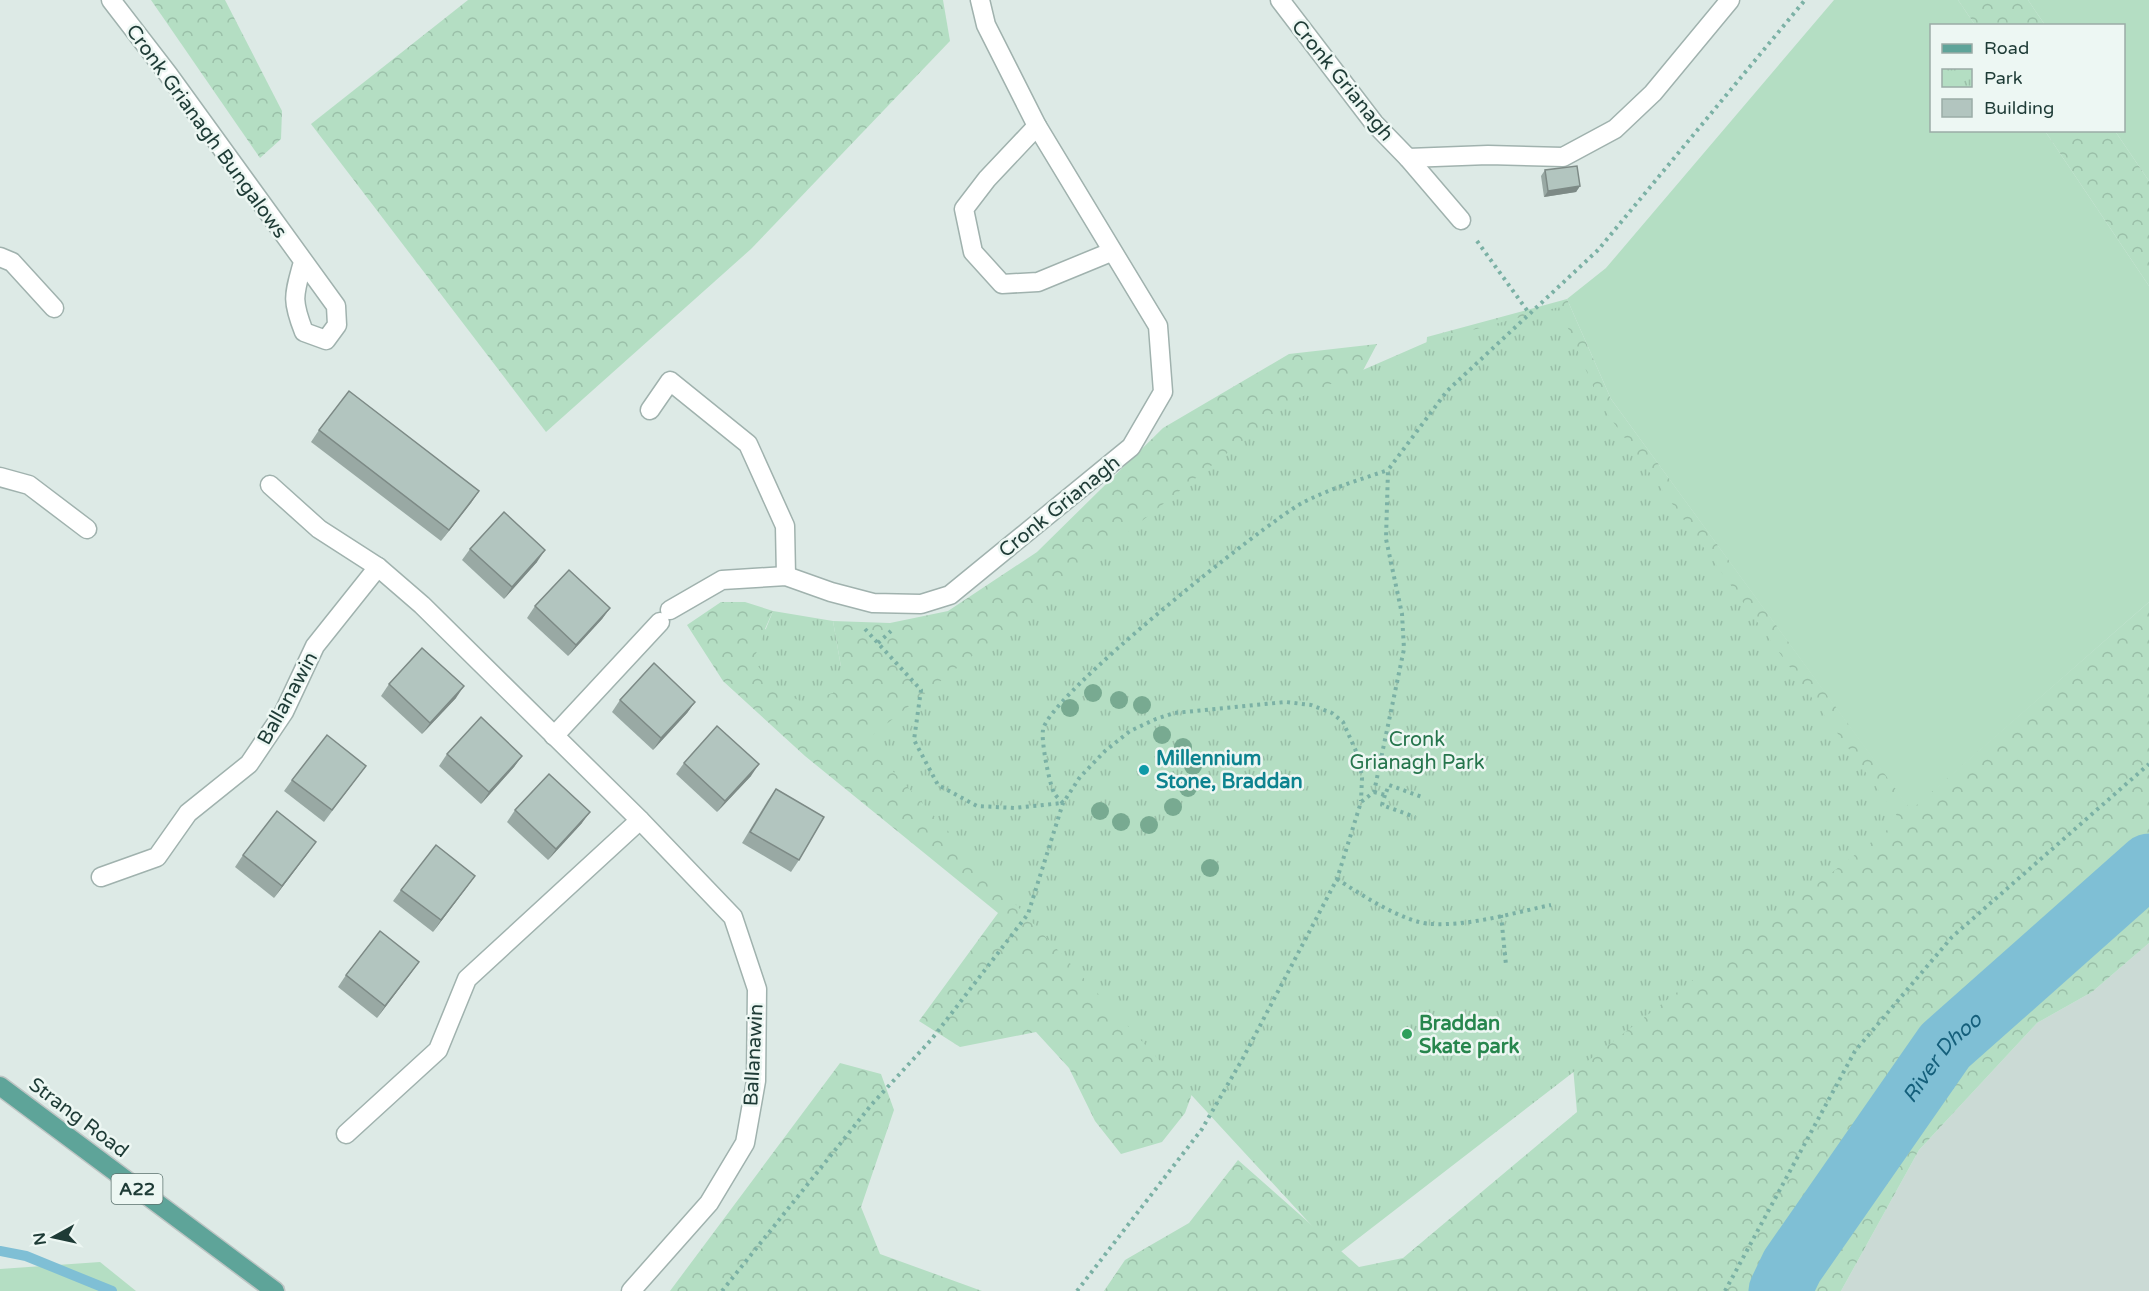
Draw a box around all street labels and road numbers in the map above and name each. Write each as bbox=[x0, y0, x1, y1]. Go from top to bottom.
street label: Cronk Grianagh bbox=[1286, 15, 1398, 146]
street label: Cronk Grianagh Bungalows bbox=[121, 20, 292, 243]
street label: Cronk Grianagh bbox=[994, 451, 1125, 563]
street label: Ballanawin bbox=[253, 648, 323, 749]
street label: Ballanawin bbox=[739, 1003, 769, 1107]
street label: Strang Road bbox=[24, 1073, 133, 1163]
road number: A22 bbox=[112, 1174, 162, 1204]

